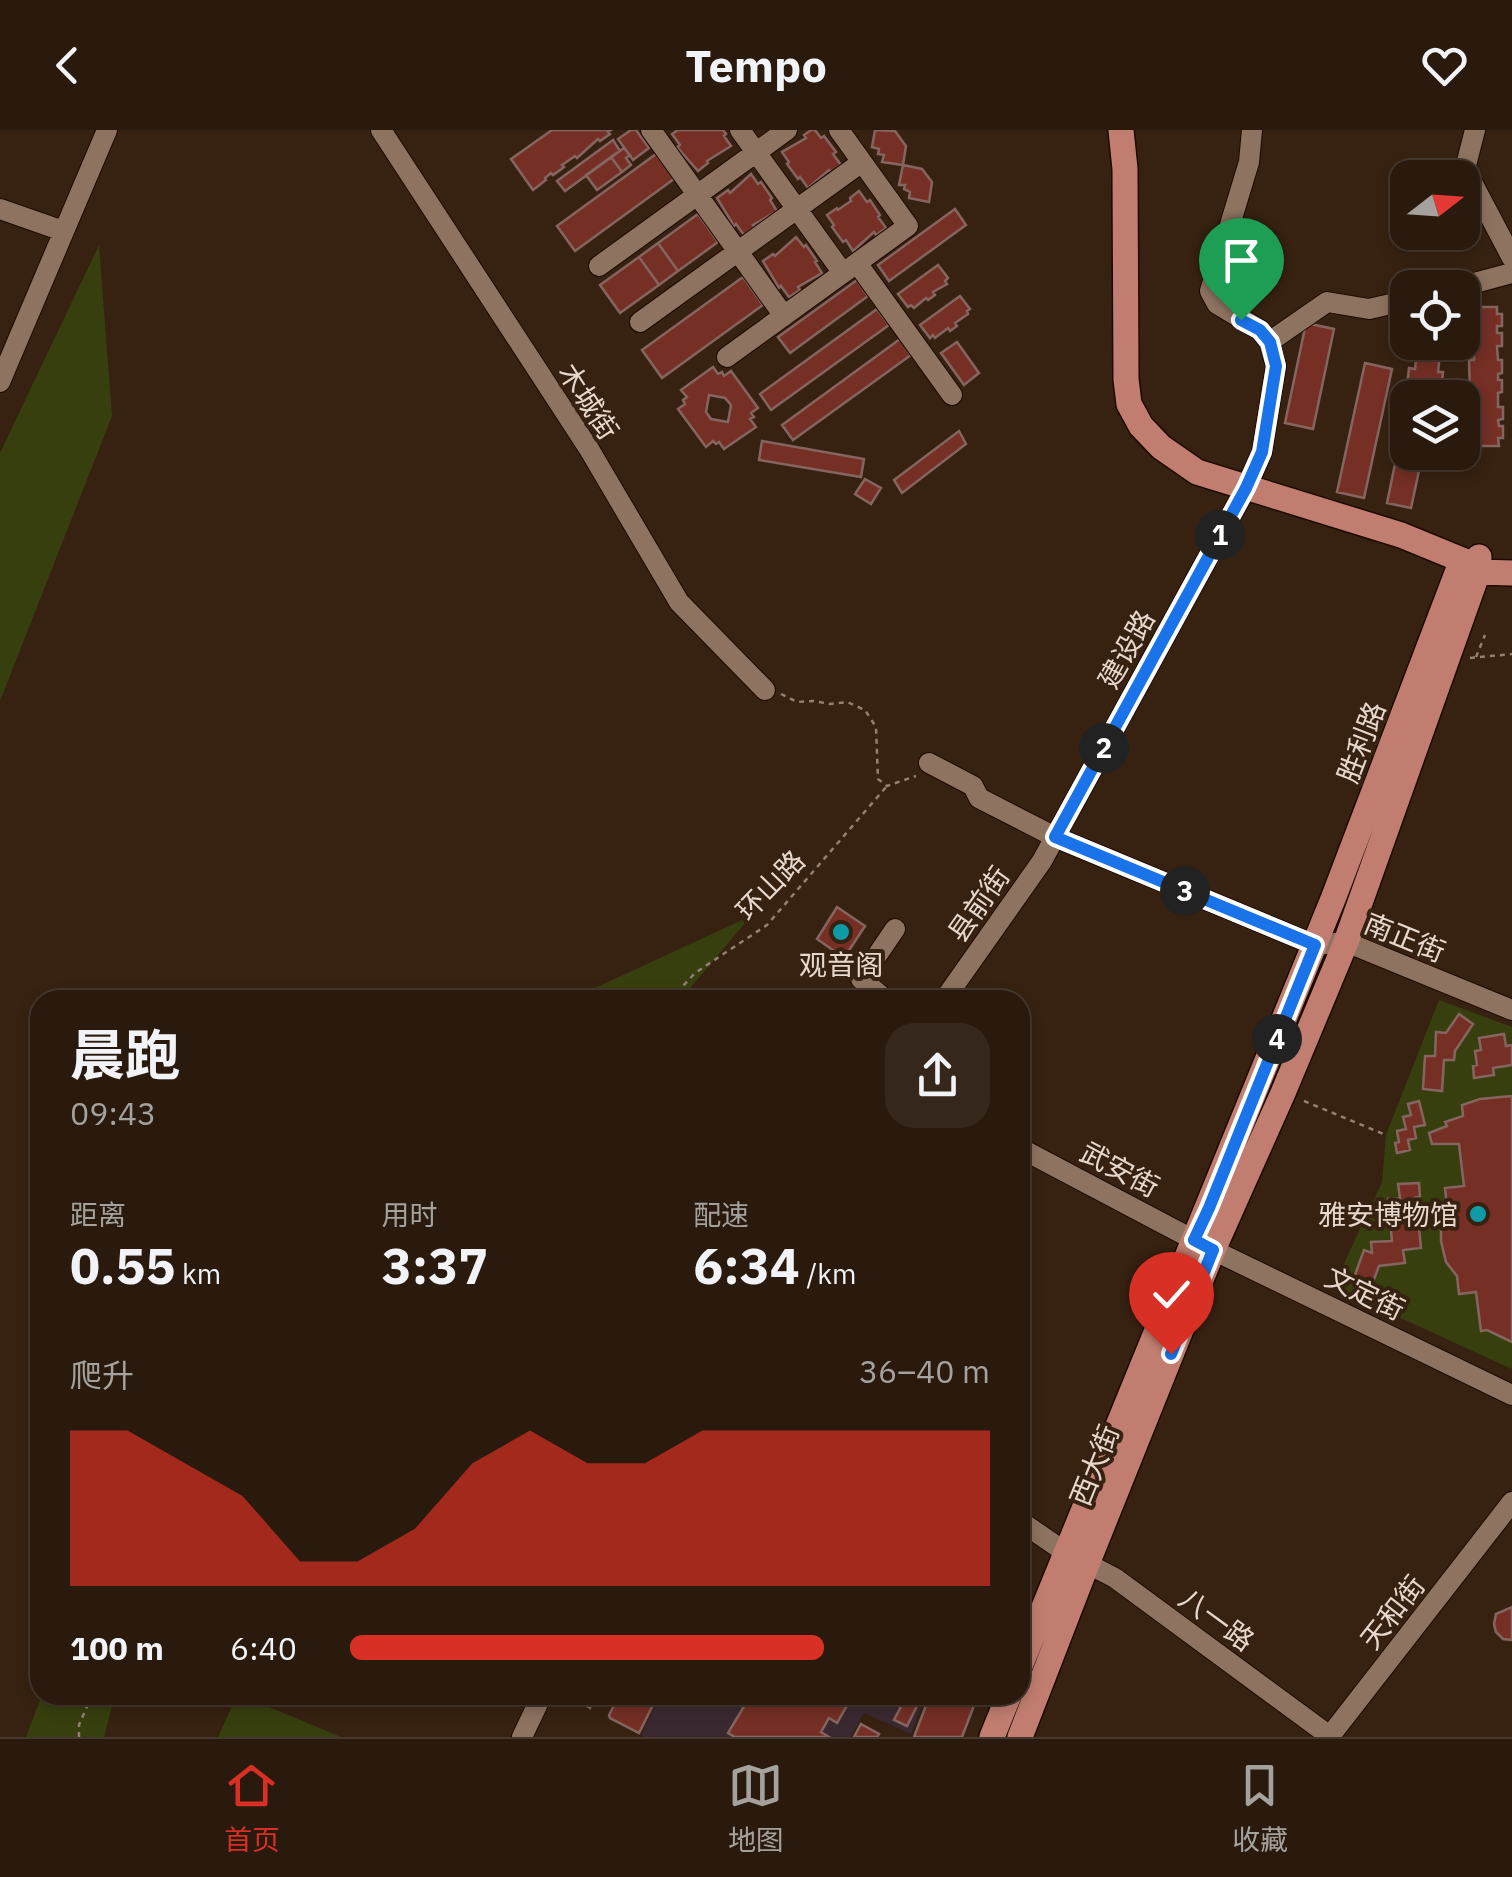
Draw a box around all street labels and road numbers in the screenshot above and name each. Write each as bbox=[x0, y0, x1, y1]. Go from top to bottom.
street label: 木城街 bbox=[551, 356, 627, 446]
street label: 建设路 bbox=[1089, 603, 1163, 695]
street label: 胜利路 bbox=[1329, 696, 1393, 788]
street label: 环山路 bbox=[728, 842, 812, 928]
street label: 县前街 bbox=[939, 859, 1017, 949]
street label: 南正街 bbox=[1359, 904, 1451, 970]
street label: 武安街 bbox=[1074, 1133, 1166, 1205]
street label: 文定街 bbox=[1319, 1258, 1411, 1328]
street label: 西大街 bbox=[1061, 1419, 1127, 1511]
street label: 天和街 bbox=[1352, 1568, 1432, 1656]
street label: 八一路 bbox=[1172, 1579, 1262, 1659]

